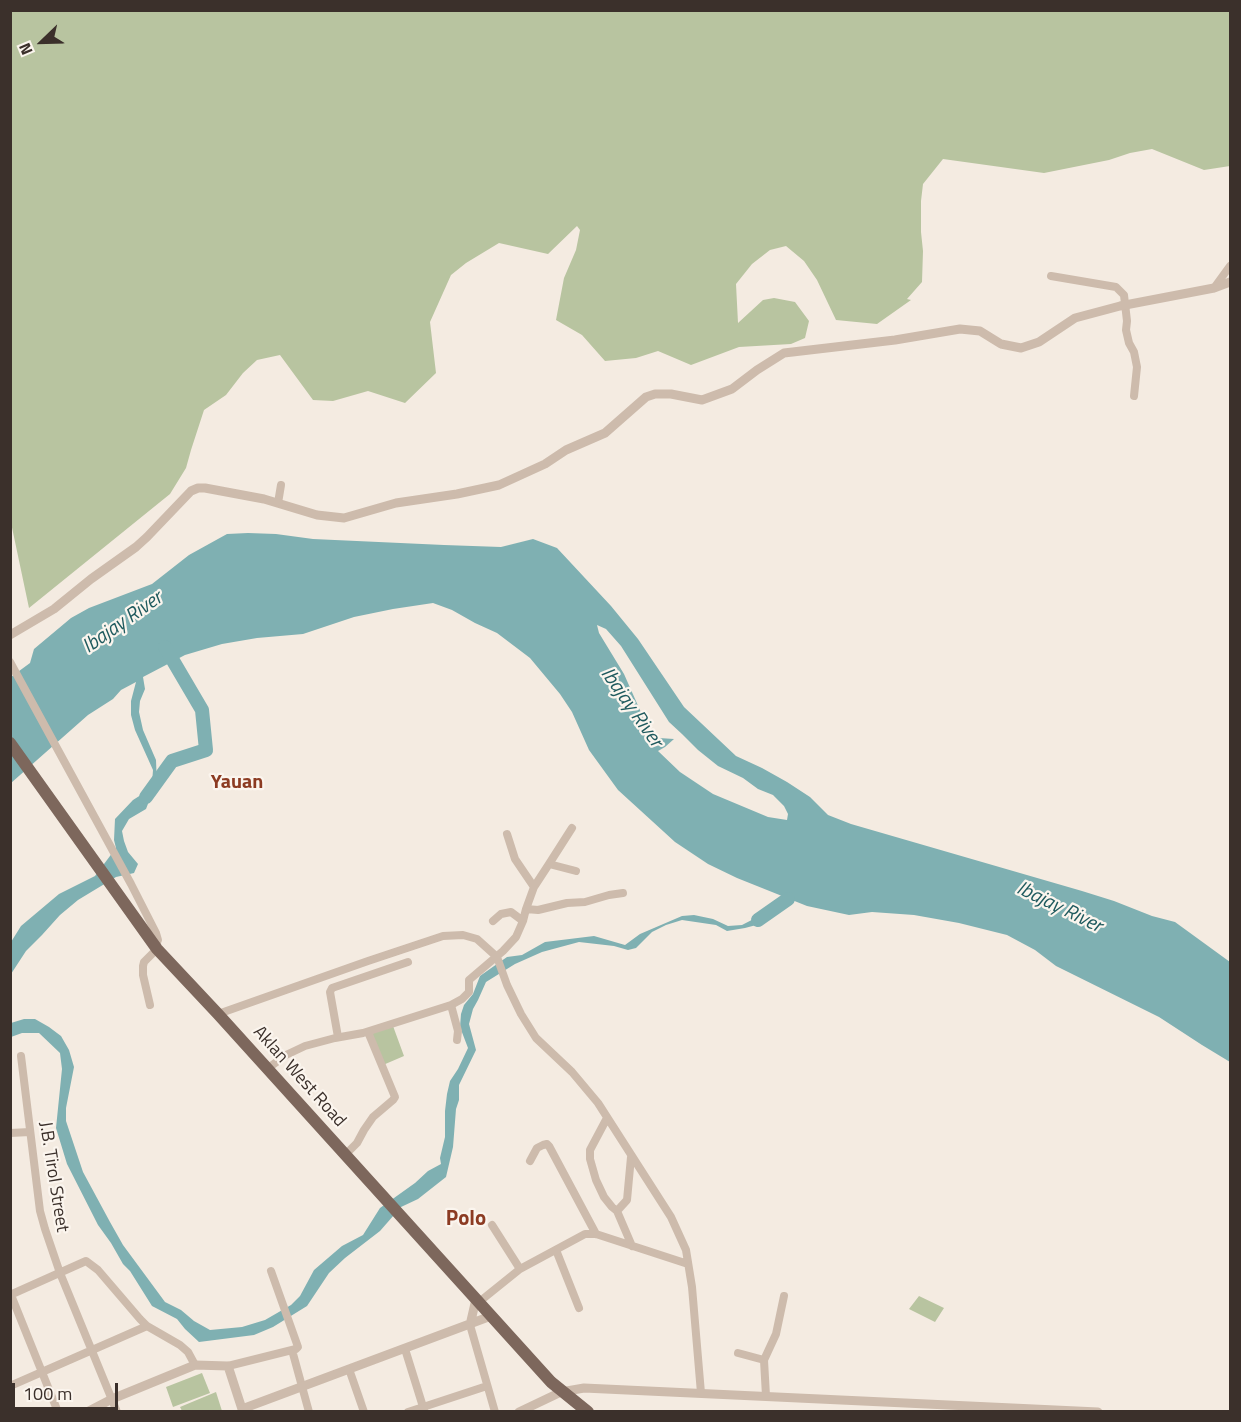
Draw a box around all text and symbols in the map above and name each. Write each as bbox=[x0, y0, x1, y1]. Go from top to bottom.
north arrow bbox=[12, 12, 72, 72]
text: N bbox=[12, 39, 39, 59]
water label: Ibajay River bbox=[78, 587, 168, 659]
water label: Ibajay River bbox=[595, 663, 667, 753]
district label: Yauan bbox=[211, 771, 263, 795]
water label: Ibajay River bbox=[1012, 877, 1106, 939]
street label: Aklan West Road bbox=[248, 1022, 350, 1132]
street label: J.B. Tirol Street bbox=[34, 1120, 72, 1234]
district label: Polo bbox=[446, 1207, 486, 1233]
scale bar bbox=[15, 1371, 122, 1409]
text: 100 m bbox=[23, 1380, 72, 1407]

